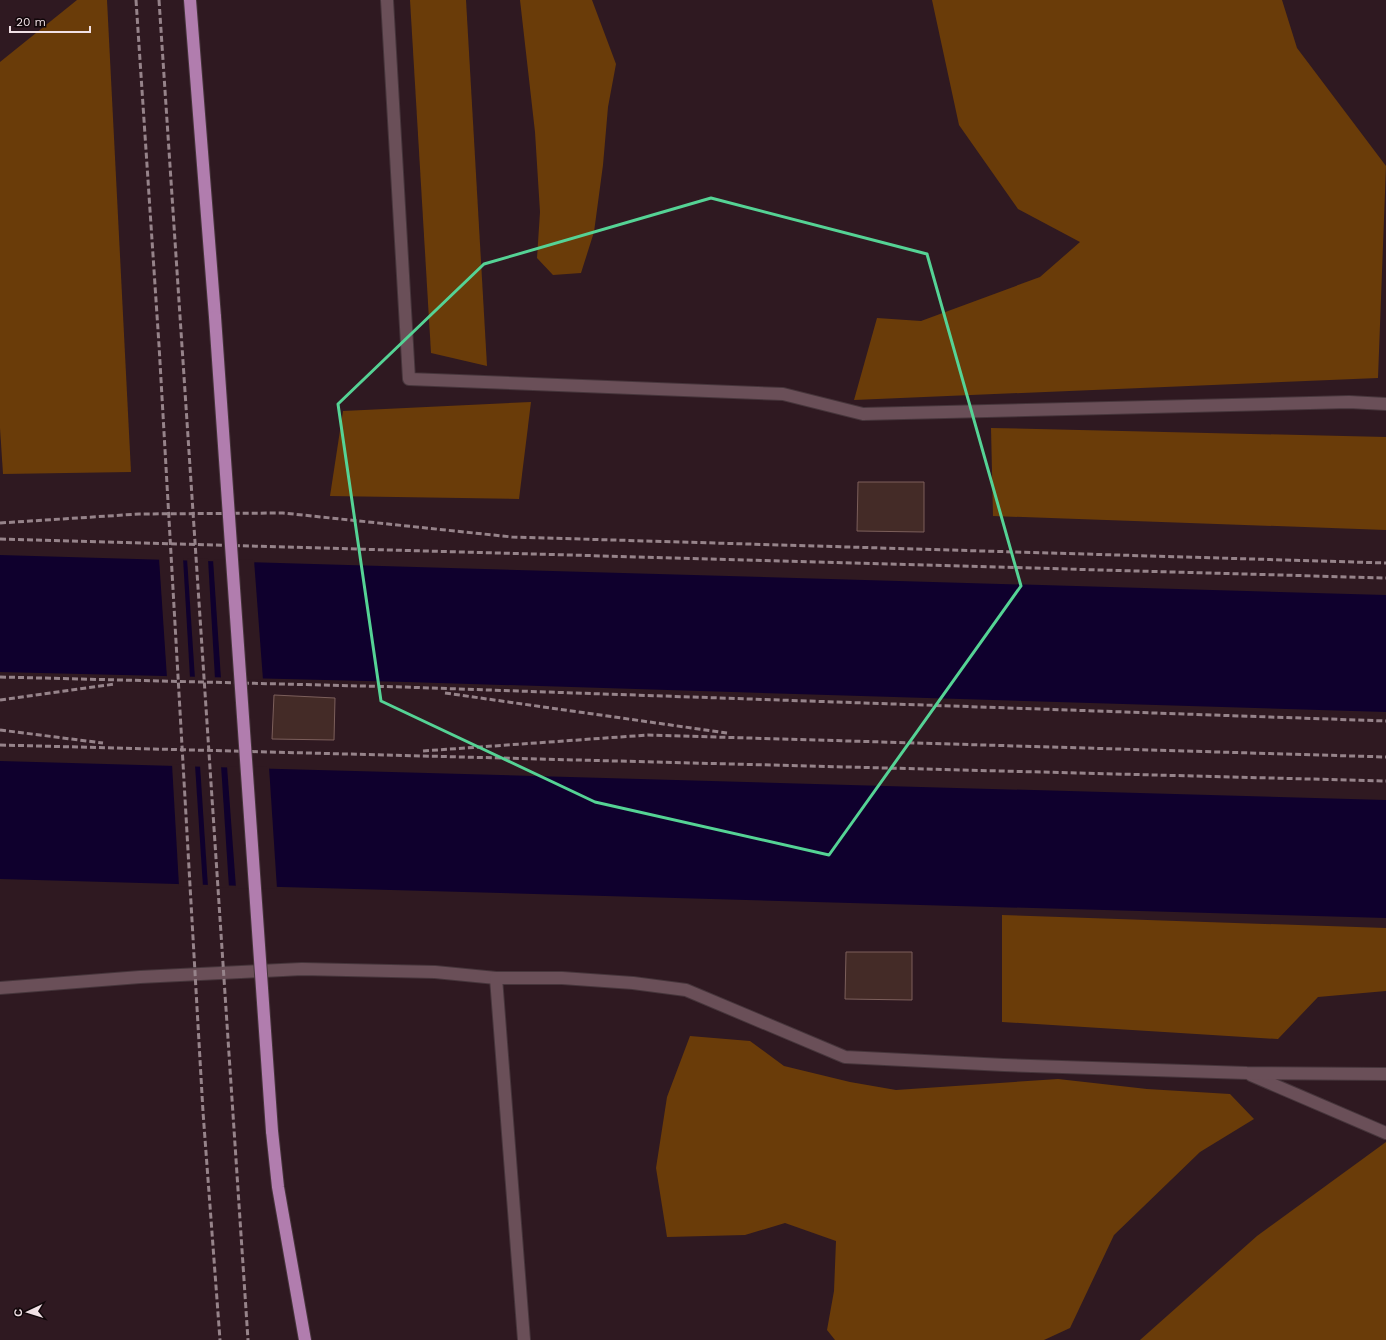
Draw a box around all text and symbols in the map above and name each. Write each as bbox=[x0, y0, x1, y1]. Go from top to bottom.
scale bar bbox=[10, 8, 90, 34]
text: 20 m bbox=[16, 15, 46, 29]
north arrow bbox=[8, 1292, 48, 1332]
text: С bbox=[12, 1308, 25, 1317]

